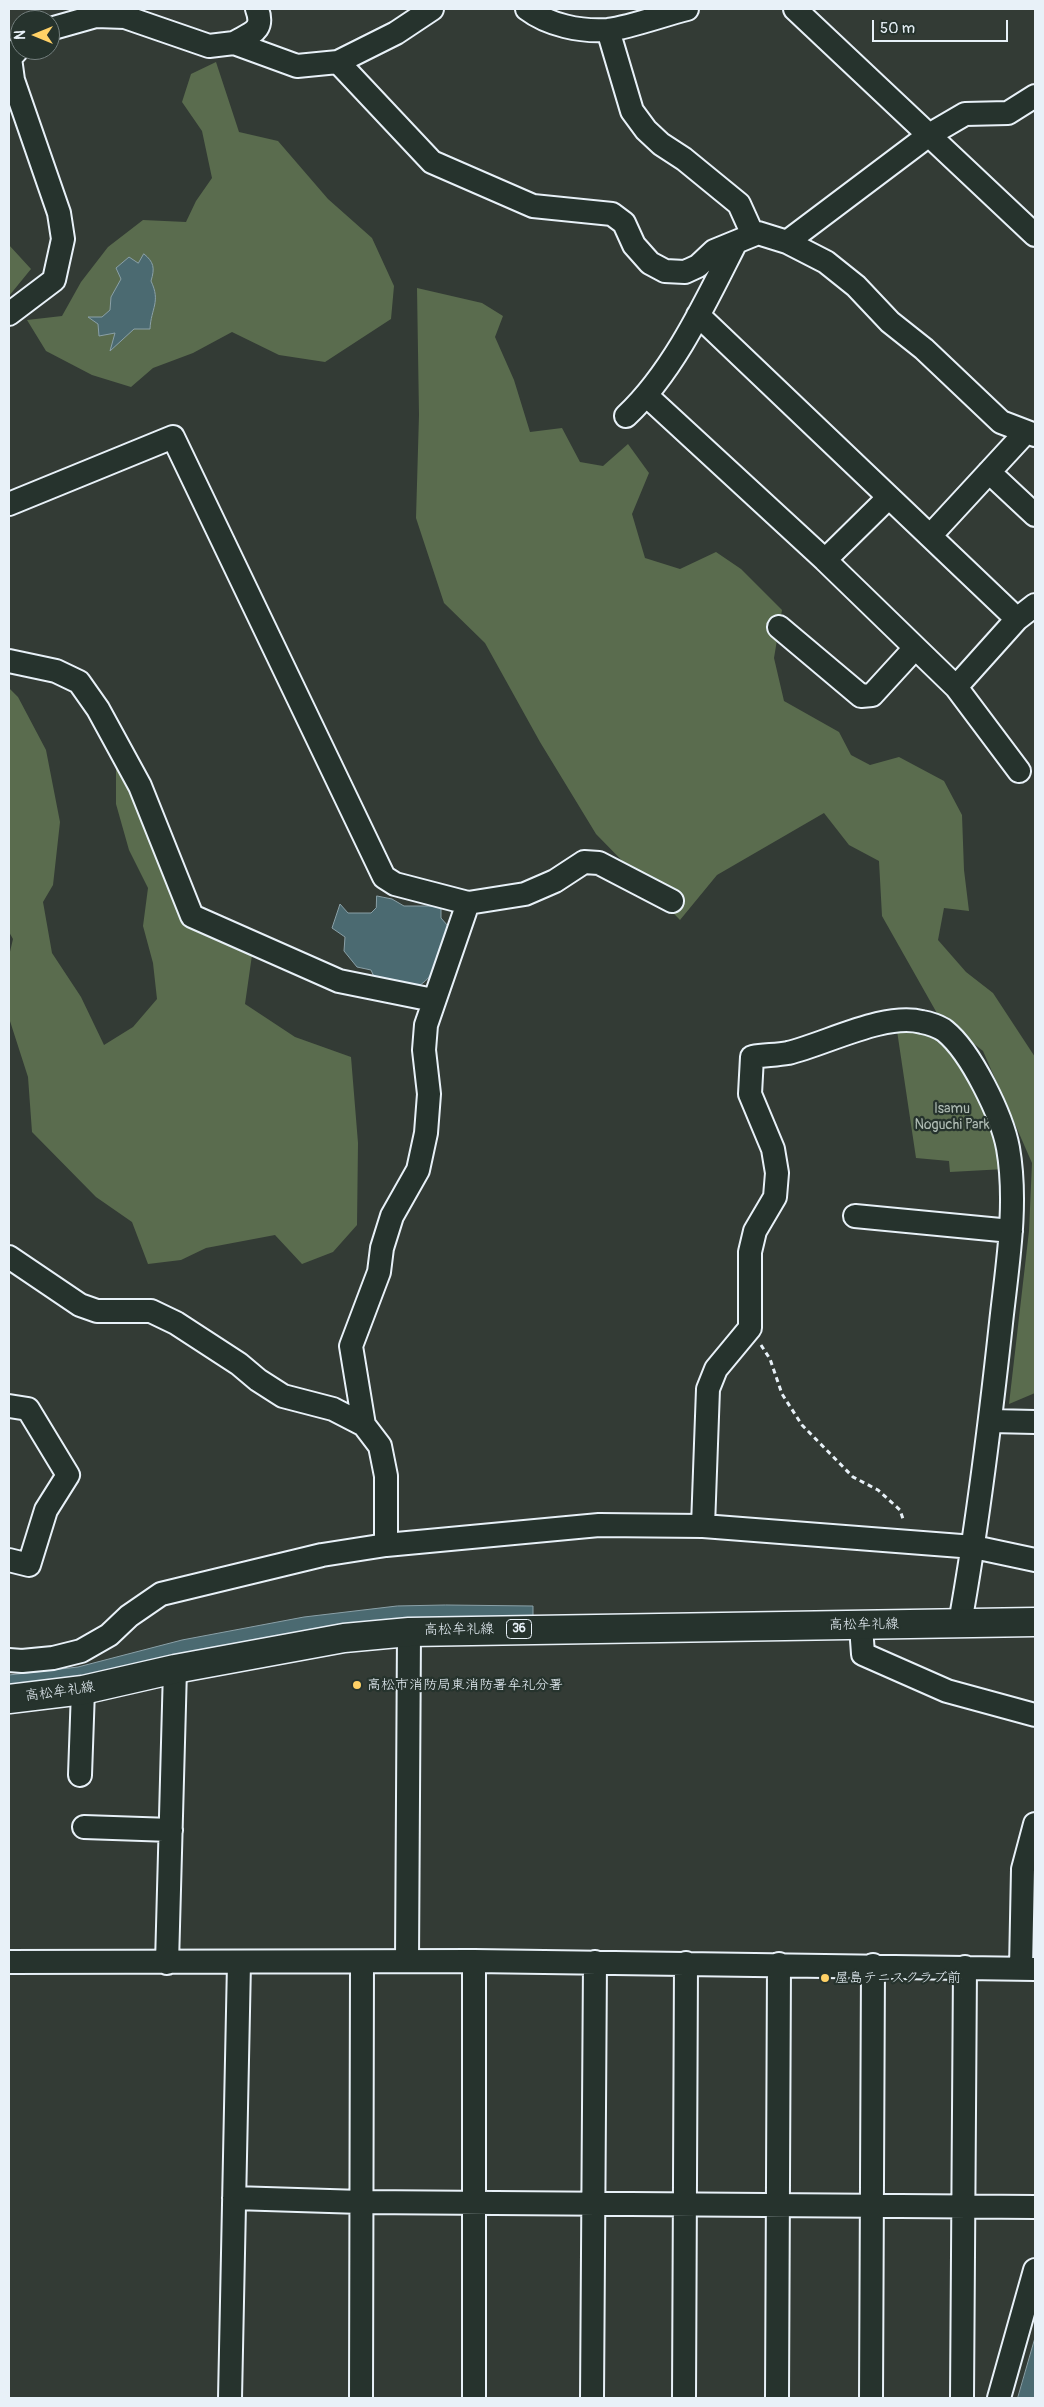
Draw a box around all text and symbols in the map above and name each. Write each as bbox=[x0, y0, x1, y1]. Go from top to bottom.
north arrow bbox=[10, 10, 60, 60]
scale bar bbox=[874, 10, 1010, 42]
text: 50 m bbox=[880, 19, 915, 38]
text: N bbox=[12, 30, 29, 40]
park label: Isamu Noguchi Park bbox=[915, 1101, 989, 1134]
street label: 高松牟礼線 bbox=[829, 1616, 899, 1634]
road number: 36 bbox=[506, 1620, 532, 1638]
street label: 高松牟礼線 bbox=[424, 1621, 494, 1639]
place label: 高松市消防局東消防署牟礼分署 bbox=[367, 1677, 563, 1693]
street label: 高松牟礼線 bbox=[24, 1679, 96, 1705]
marker: 高松市消防局東消防署牟礼分署 bbox=[351, 1679, 363, 1691]
place label: 屋島テニスクラブ前 bbox=[835, 1970, 961, 1986]
marker: 屋島テニスクラブ前 bbox=[819, 1972, 831, 1984]

